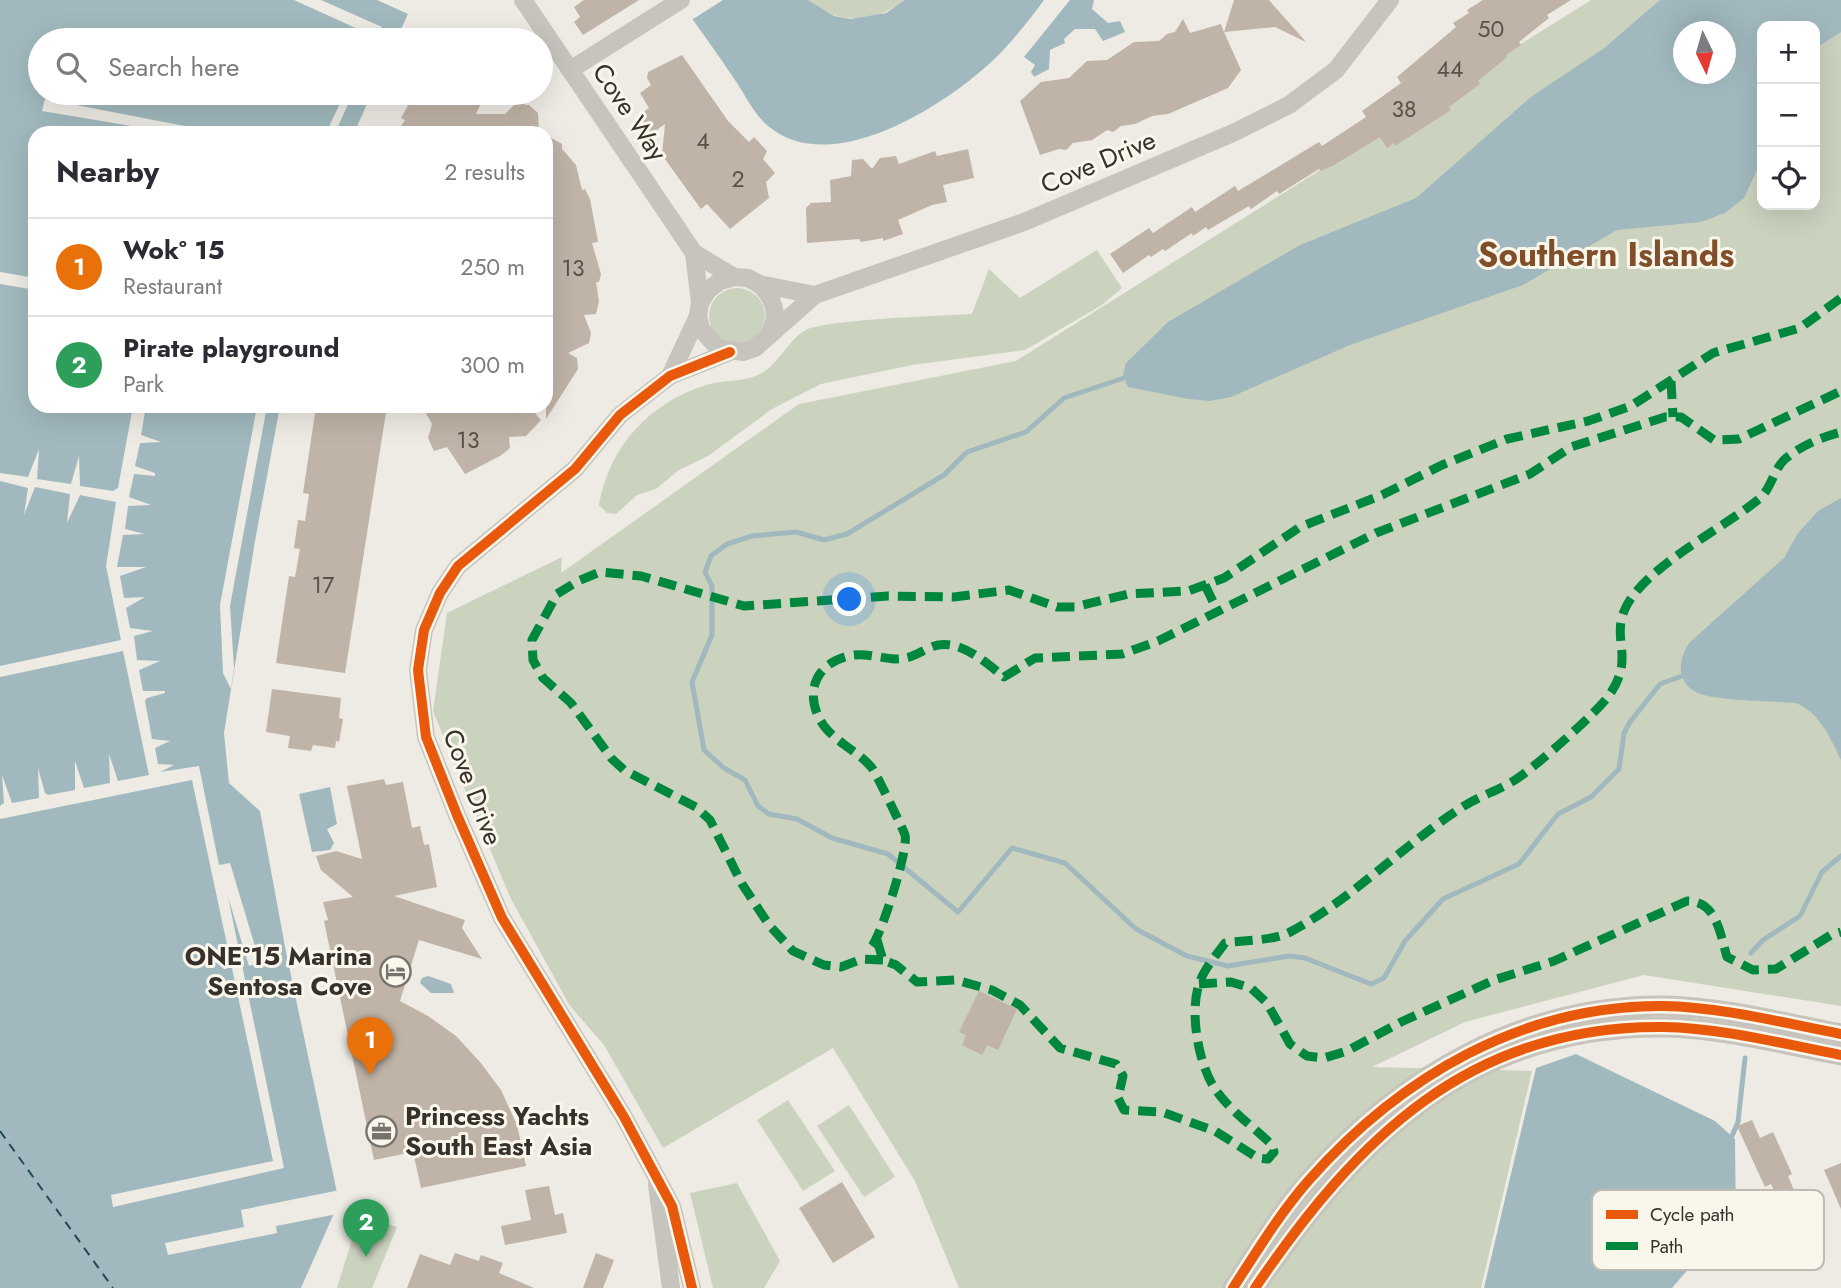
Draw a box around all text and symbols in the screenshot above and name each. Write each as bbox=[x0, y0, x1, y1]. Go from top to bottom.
house number: 50 bbox=[1478, 12, 1504, 46]
north arrow bbox=[1673, 21, 1736, 84]
map controls bbox=[1757, 21, 1820, 210]
button: + bbox=[1757, 21, 1820, 84]
search box bbox=[28, 28, 553, 105]
icon: search bbox=[52, 48, 90, 86]
text: Search here bbox=[108, 48, 240, 86]
house number: 44 bbox=[1437, 52, 1463, 86]
street label: Cove Way bbox=[583, 55, 677, 169]
button: − bbox=[1757, 84, 1820, 147]
house number: 38 bbox=[1391, 92, 1417, 126]
street label: Cove Drive bbox=[1035, 121, 1161, 203]
house number: 4 bbox=[696, 124, 710, 158]
button: locate bbox=[1757, 147, 1820, 210]
text: Nearby bbox=[56, 150, 159, 193]
text: 2 results bbox=[444, 155, 525, 189]
house number: 2 bbox=[731, 162, 745, 196]
text: Wok° 15 bbox=[123, 231, 224, 269]
district label: Southern Islands bbox=[1478, 231, 1734, 278]
text: 1 bbox=[73, 250, 85, 284]
text: 250 m bbox=[460, 250, 525, 284]
house number: 13 bbox=[562, 251, 584, 285]
text: Restaurant bbox=[123, 269, 222, 303]
text: Pirate playground bbox=[123, 329, 340, 367]
text: 2 bbox=[71, 348, 87, 382]
text: 300 m bbox=[460, 348, 525, 382]
text: Park bbox=[123, 367, 164, 401]
house number: 13 bbox=[457, 423, 479, 457]
house number: 17 bbox=[312, 568, 334, 602]
your location bbox=[832, 582, 866, 616]
street label: Cove Drive bbox=[433, 723, 513, 851]
place label: ONE°15 Marina Sentosa Cove bbox=[185, 937, 372, 1005]
hotel icon: ONE°15 Marina Sentosa Cove bbox=[378, 954, 412, 988]
pin: 1 bbox=[347, 1017, 393, 1075]
place label: Princess Yachts South East Asia bbox=[405, 1097, 592, 1165]
office icon: Princess Yachts South East Asia bbox=[365, 1114, 399, 1148]
legend bbox=[1592, 1190, 1824, 1270]
pin: 2 bbox=[343, 1199, 389, 1257]
text: Cycle path bbox=[1650, 1201, 1735, 1228]
text: Path bbox=[1650, 1233, 1684, 1260]

